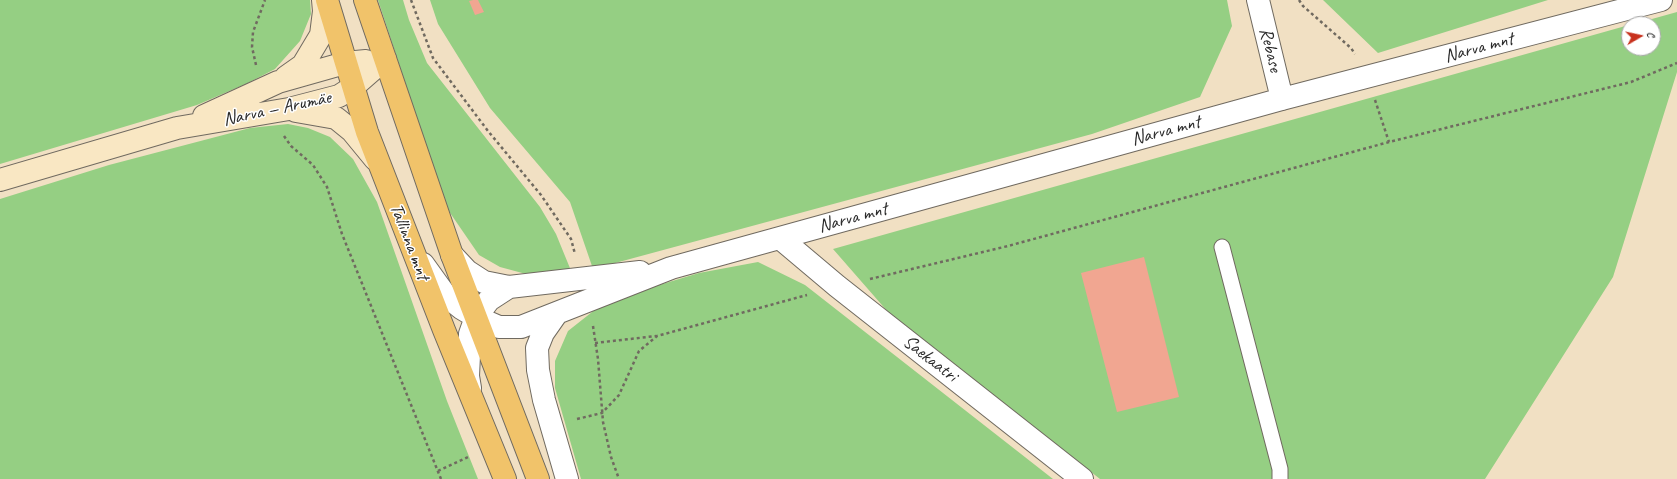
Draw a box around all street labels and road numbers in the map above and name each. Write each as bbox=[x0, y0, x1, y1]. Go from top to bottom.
street label: Rebase bbox=[1254, 26, 1286, 74]
street label: Narva mnt bbox=[1442, 28, 1516, 68]
street label: Narva — Arumäe bbox=[221, 86, 333, 132]
street label: Narva mnt bbox=[1129, 111, 1203, 151]
street label: Narva mnt bbox=[816, 198, 890, 238]
street label: Tallinna mnt bbox=[384, 200, 434, 284]
street label: Saekaatri bbox=[898, 331, 962, 387]

